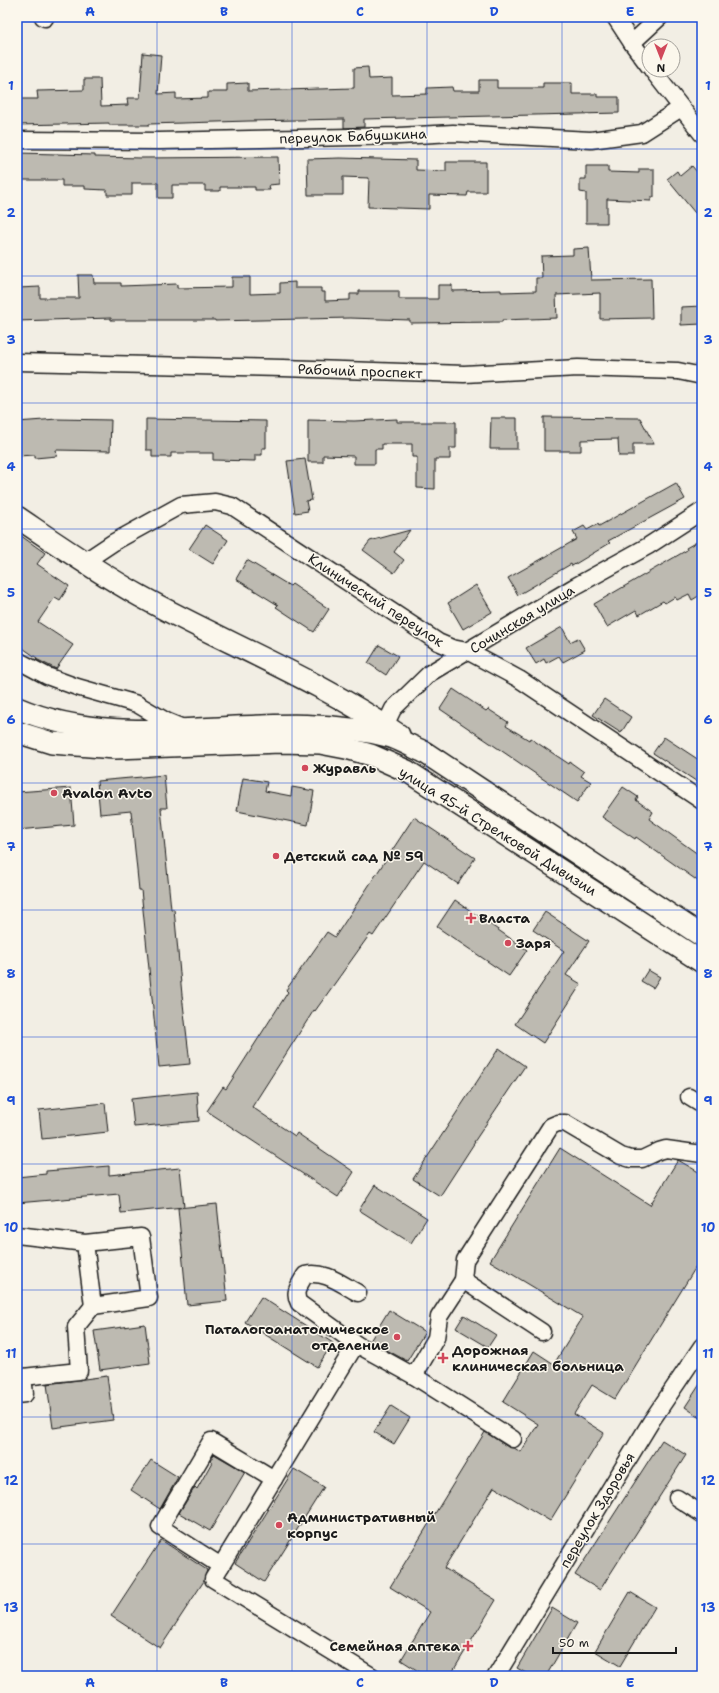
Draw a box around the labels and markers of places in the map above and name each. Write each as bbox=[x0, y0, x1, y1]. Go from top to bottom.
place label: Журавль bbox=[313, 759, 376, 777]
marker: Журавль bbox=[300, 763, 310, 773]
place label: Avalon Avto bbox=[62, 784, 152, 802]
marker: Avalon Avto bbox=[49, 788, 59, 798]
place label: Детский сад № 59 bbox=[284, 847, 424, 865]
marker: Детский сад № 59 bbox=[271, 851, 281, 861]
place label: Власта bbox=[479, 909, 530, 927]
marker: Власта bbox=[466, 913, 476, 923]
place label: Заря bbox=[516, 934, 551, 952]
marker: Заря bbox=[503, 938, 513, 948]
place label: Паталогоанатомическое отделение bbox=[205, 1320, 389, 1354]
marker: Паталогоанатомическое отделение bbox=[392, 1332, 402, 1342]
place label: Дорожная клиническая больница bbox=[452, 1341, 624, 1375]
marker: Дорожная клиническая больница bbox=[437, 1352, 449, 1364]
place label: Административный корпус bbox=[287, 1508, 436, 1542]
marker: Административный корпус bbox=[274, 1520, 284, 1530]
place label: Семейная аптека bbox=[329, 1637, 460, 1655]
marker: Семейная аптека bbox=[463, 1641, 473, 1651]

